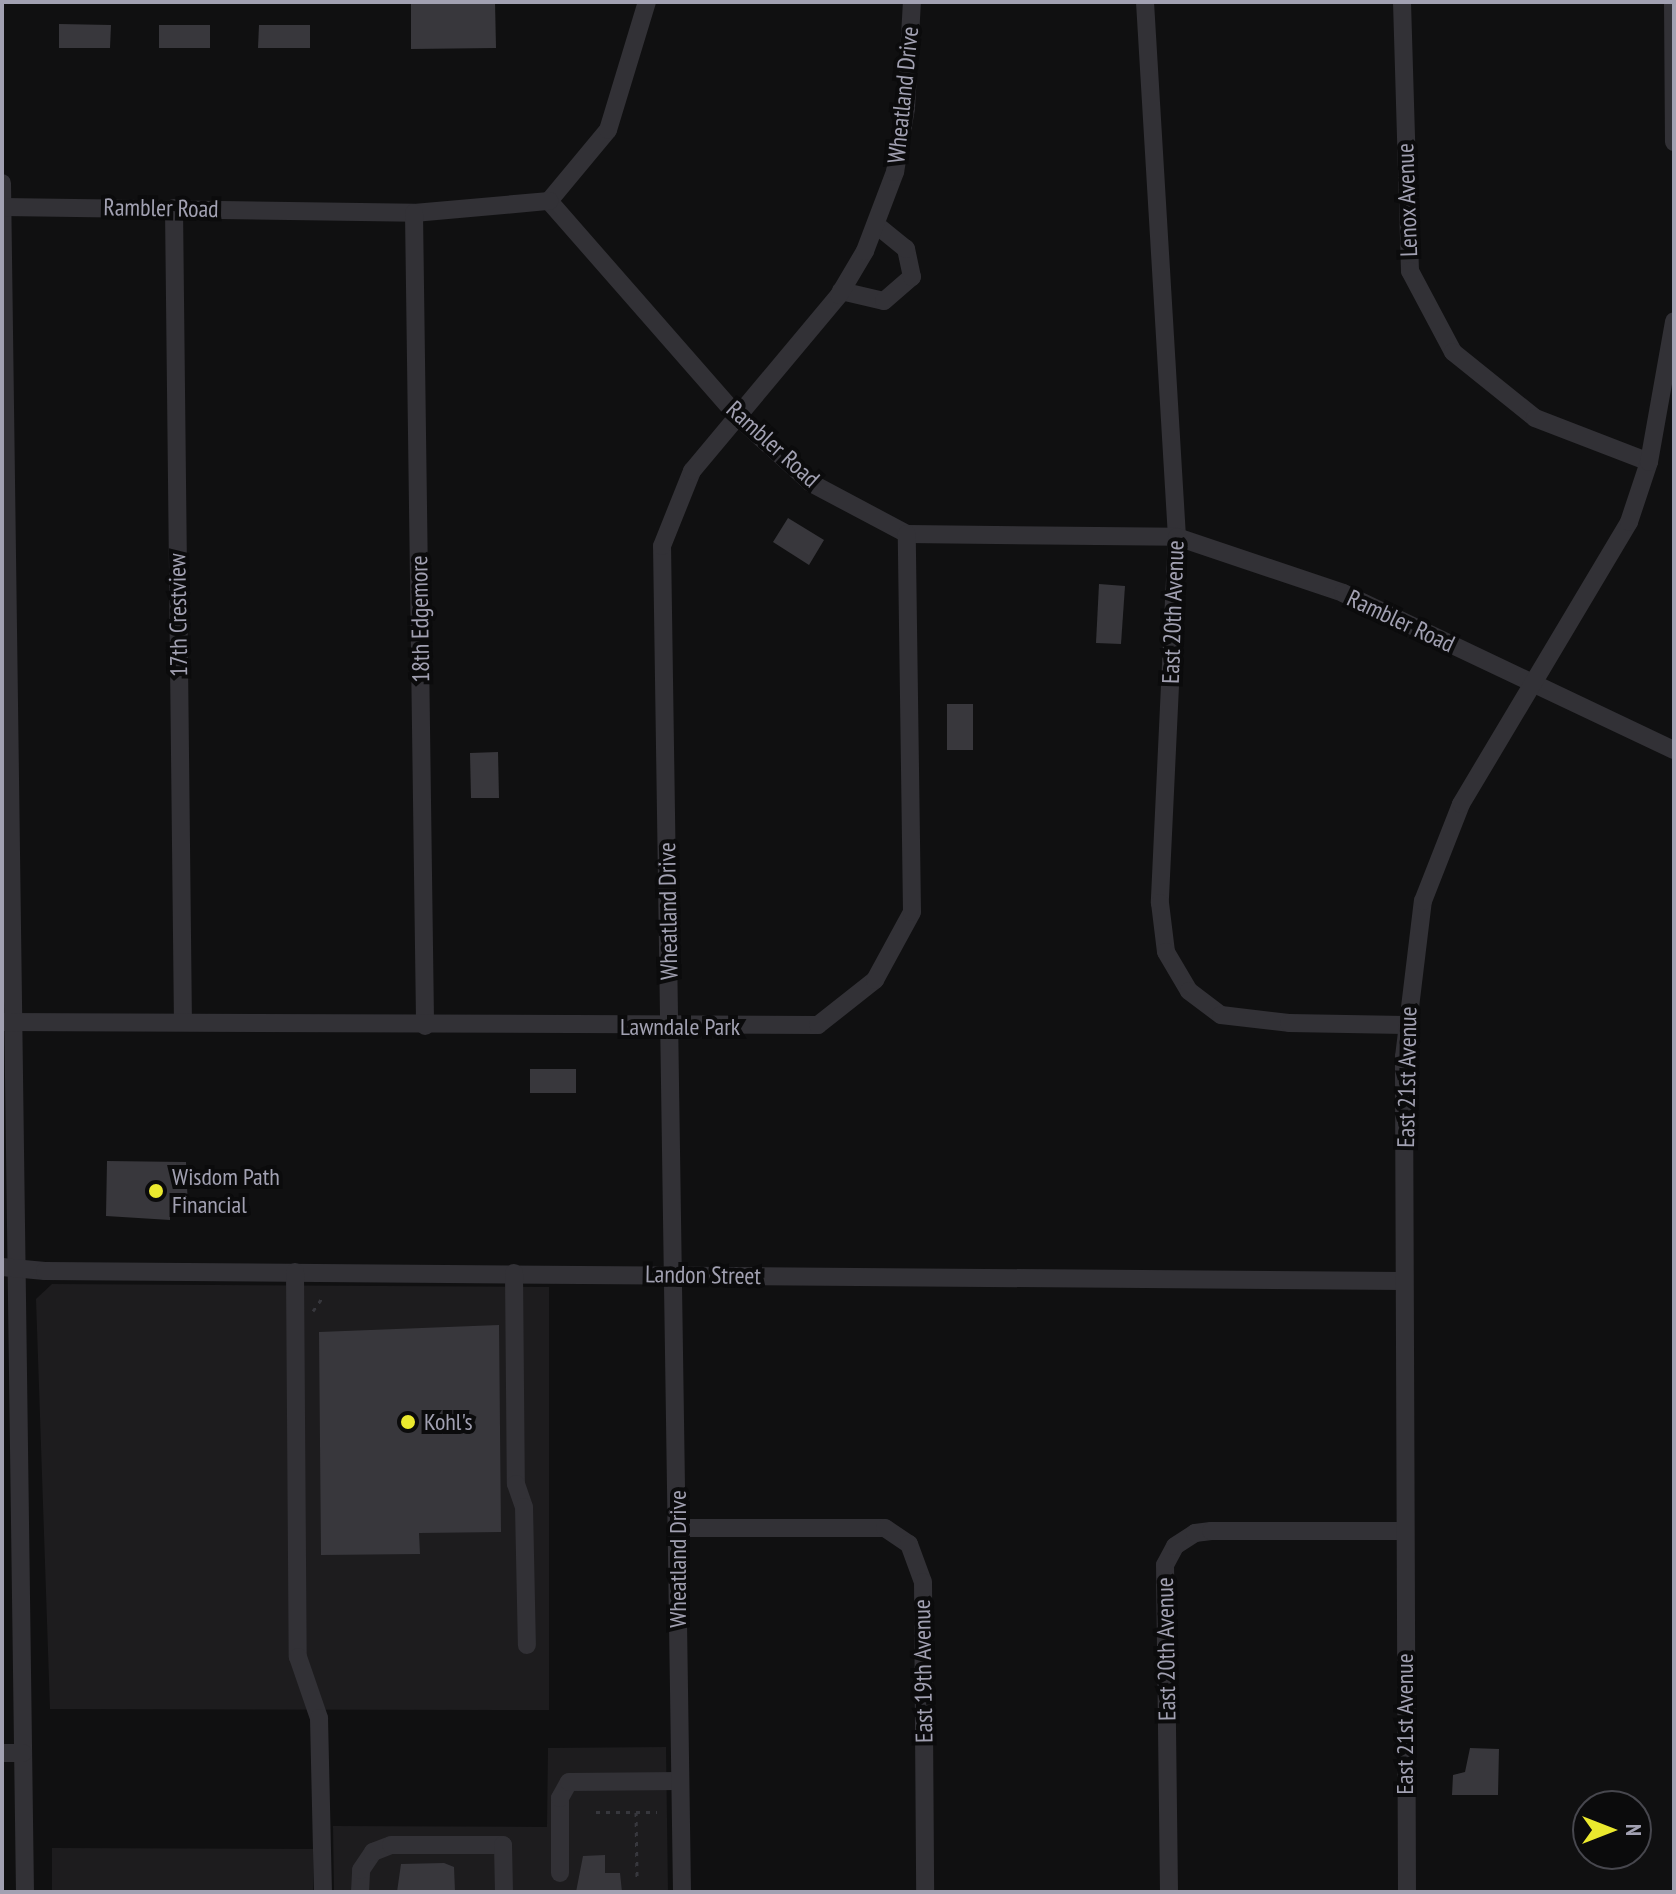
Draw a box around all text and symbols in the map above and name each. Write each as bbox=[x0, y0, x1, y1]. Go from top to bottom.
street label: Wheatland Drive bbox=[881, 25, 925, 165]
street label: Lenox Avenue bbox=[1391, 142, 1423, 258]
street label: Rambler Road bbox=[103, 193, 219, 223]
street label: Rambler Road bbox=[721, 395, 825, 493]
street label: East 20th Avenue bbox=[1156, 539, 1190, 685]
street label: 17th Crestview bbox=[163, 553, 193, 677]
street label: 18th Edgemore bbox=[404, 555, 436, 683]
street label: Rambler Road bbox=[1343, 584, 1459, 658]
street label: Wheatland Drive bbox=[652, 842, 684, 980]
street label: East 21st Avenue bbox=[1391, 1006, 1423, 1148]
street label: Lawndale Park bbox=[620, 1013, 740, 1041]
place label: Wisdom Path Financial bbox=[172, 1163, 280, 1219]
marker: Wisdom Path Financial bbox=[147, 1182, 165, 1200]
street label: Landon Street bbox=[645, 1260, 761, 1290]
place label: Kohl's bbox=[424, 1408, 473, 1436]
marker: Kohl's bbox=[399, 1413, 417, 1431]
street label: Wheatland Drive bbox=[664, 1490, 692, 1628]
street label: East 20th Avenue bbox=[1150, 1577, 1182, 1721]
street label: East 19th Avenue bbox=[907, 1599, 939, 1743]
street label: East 21st Avenue bbox=[1391, 1653, 1419, 1795]
north arrow bbox=[1572, 1790, 1652, 1870]
text: N bbox=[1620, 1824, 1648, 1836]

